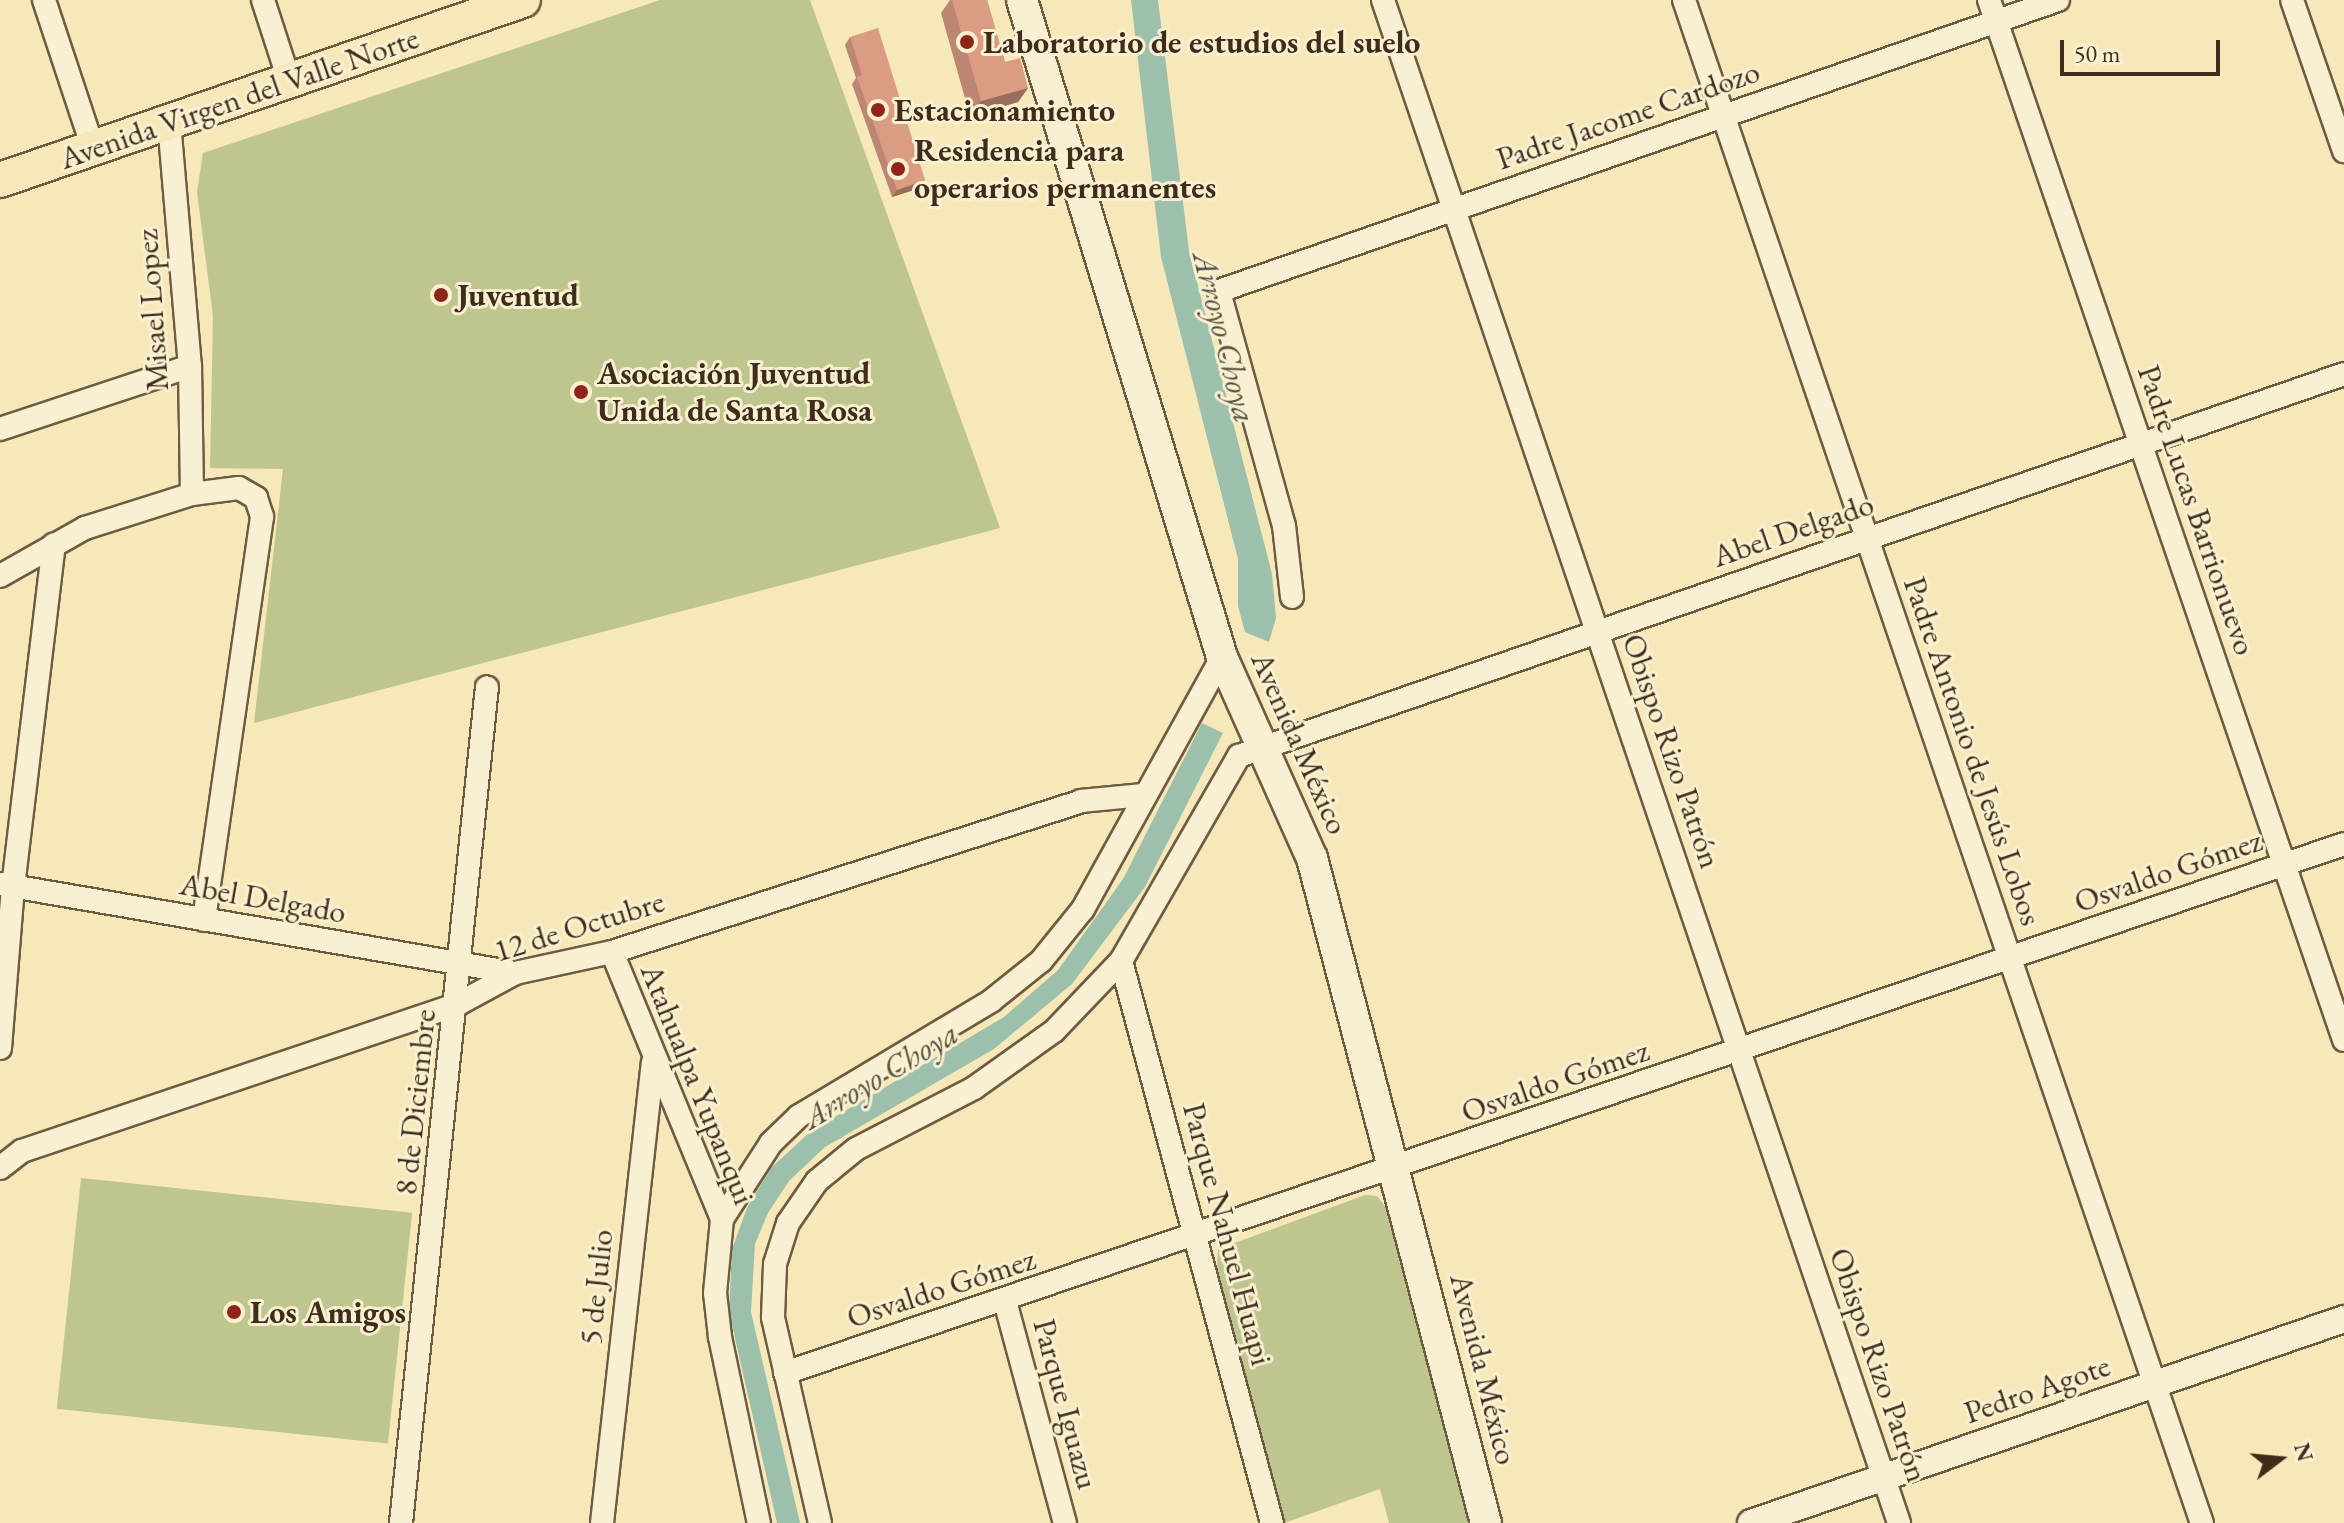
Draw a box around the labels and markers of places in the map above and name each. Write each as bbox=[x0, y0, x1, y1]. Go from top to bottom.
place label: Laboratorio de estudios del suelo bbox=[983, 23, 1420, 61]
marker: Laboratorio de estudios del suelo bbox=[958, 33, 976, 51]
place label: Estacionamiento bbox=[894, 91, 1115, 129]
marker: Estacionamiento bbox=[869, 101, 887, 119]
place label: Residencia para operarios permanentes bbox=[914, 132, 1216, 207]
marker: Residencia para operarios permanentes bbox=[889, 160, 907, 178]
place label: Juventud bbox=[457, 276, 579, 314]
marker: Juventud bbox=[432, 286, 450, 304]
place label: Asociación Juventud Unida de Santa Rosa bbox=[597, 355, 872, 430]
marker: Asociación Juventud Unida de Santa Rosa bbox=[572, 383, 590, 401]
place label: Los Amigos bbox=[250, 1293, 406, 1331]
marker: Los Amigos bbox=[225, 1303, 243, 1321]

